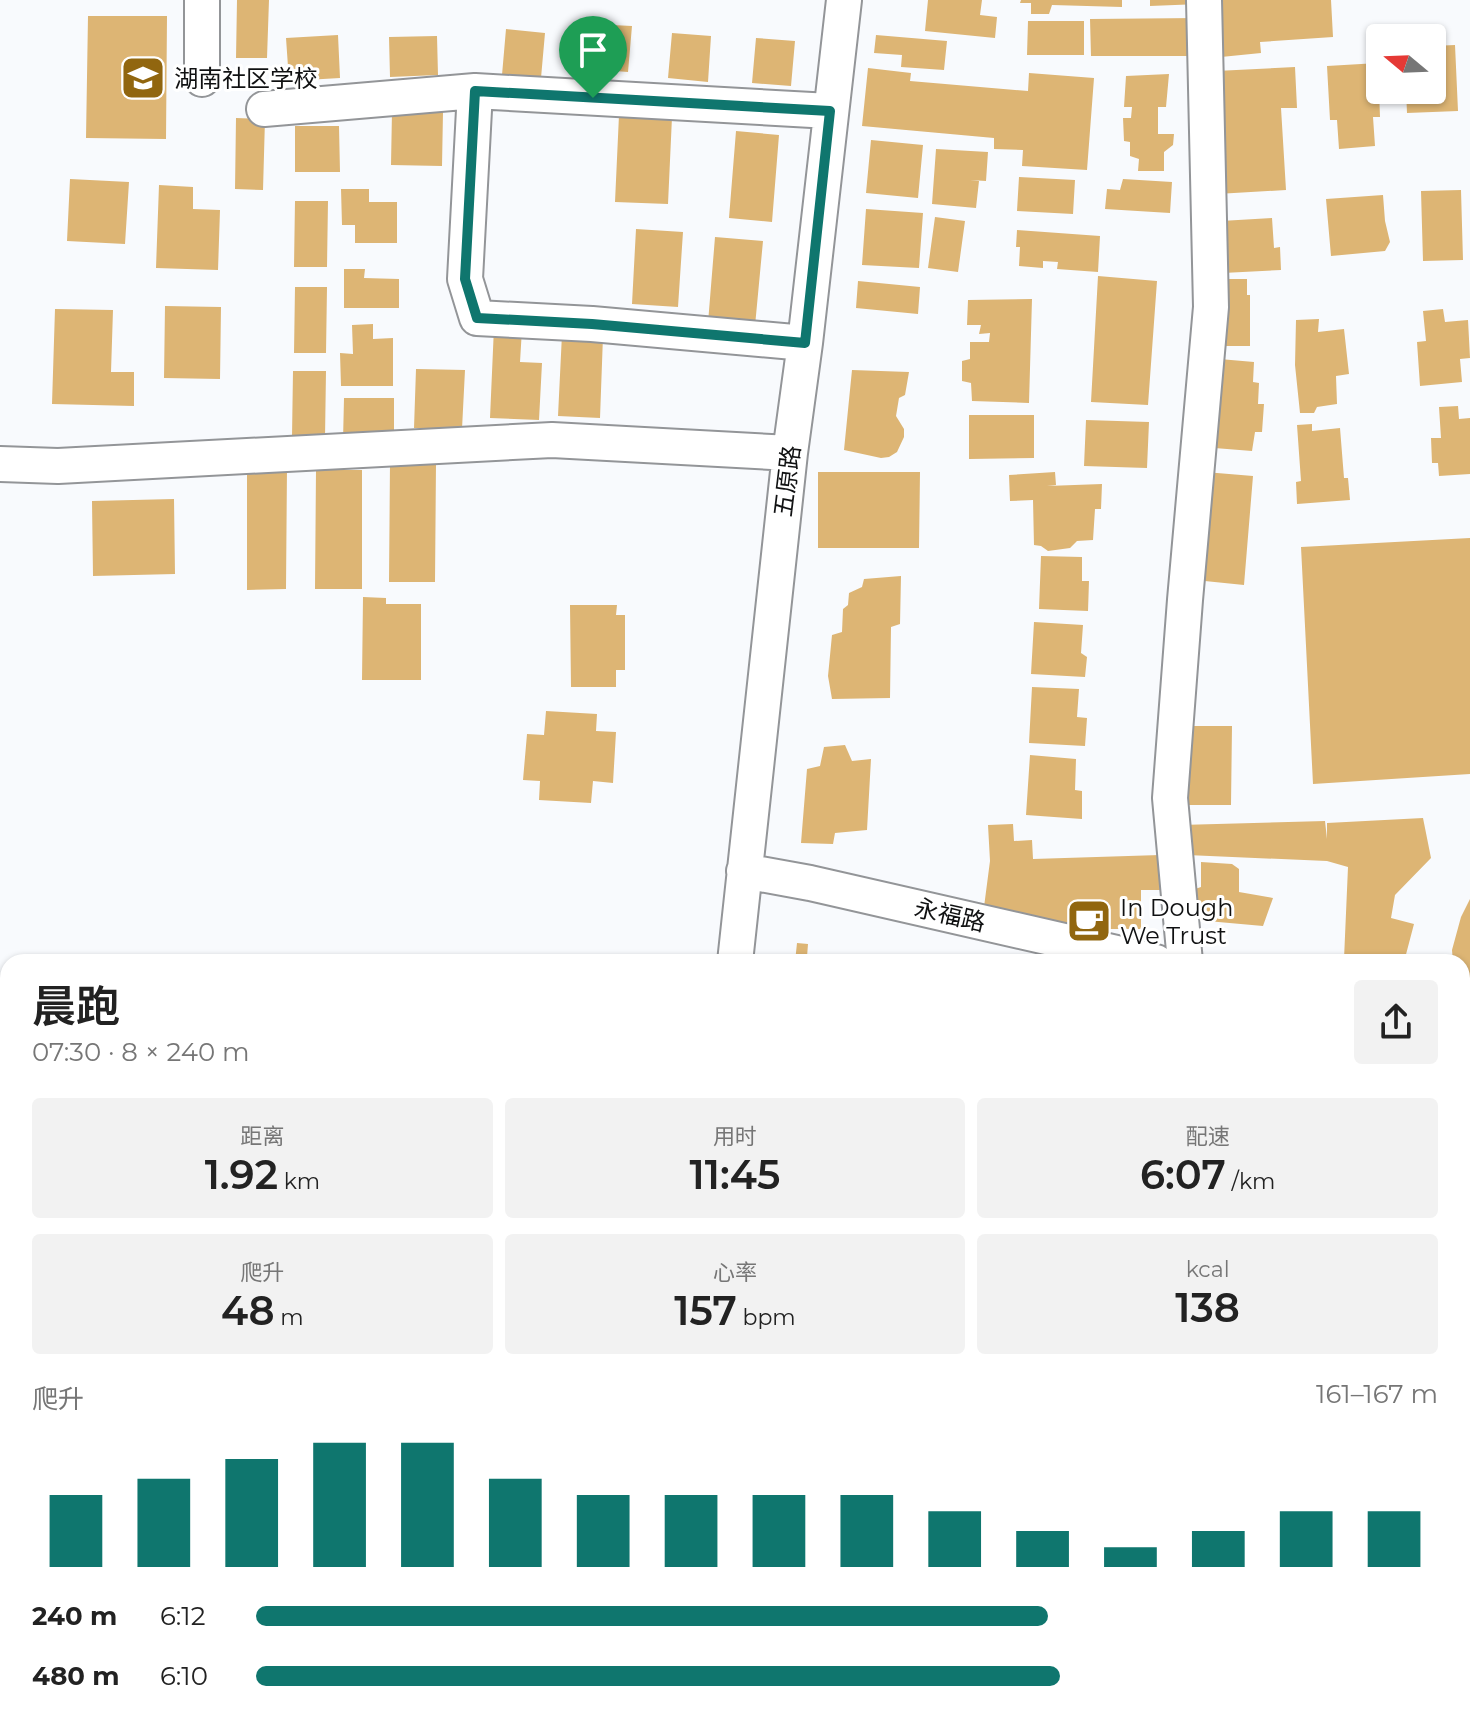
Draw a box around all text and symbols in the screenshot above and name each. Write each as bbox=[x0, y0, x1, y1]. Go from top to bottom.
pin bbox=[559, 16, 627, 98]
north arrow bbox=[1366, 24, 1446, 104]
map controls bbox=[1366, 24, 1446, 104]
icon: arrive bbox=[571, 28, 615, 72]
school or university icon: 湖南社区学校 bbox=[119, 54, 167, 102]
place label: 湖南社区学校 bbox=[174, 64, 318, 93]
street label: 五原路 bbox=[768, 444, 806, 518]
street label: 永福路 bbox=[912, 893, 988, 937]
place label: In Dough We Trust bbox=[1120, 893, 1233, 950]
cafe icon: In Dough We Trust bbox=[1065, 897, 1113, 945]
text: 晨跑 bbox=[32, 979, 120, 1033]
button: share bbox=[1354, 980, 1438, 1064]
text: 07:30 · 8 × 240 m bbox=[32, 1036, 250, 1068]
text: 距离 bbox=[240, 1123, 284, 1150]
text: 用时 bbox=[713, 1123, 757, 1150]
text: 配速 bbox=[1186, 1123, 1230, 1150]
text: 1.92 bbox=[205, 1150, 278, 1199]
text: 11:45 bbox=[690, 1150, 780, 1199]
text: 6:07 bbox=[1140, 1150, 1226, 1199]
text: km bbox=[278, 1168, 320, 1195]
text: /km bbox=[1226, 1168, 1275, 1195]
text: kcal bbox=[1186, 1256, 1230, 1283]
text: 爬升 bbox=[240, 1259, 284, 1286]
text: 心率 bbox=[713, 1259, 757, 1286]
text: 138 bbox=[1175, 1283, 1240, 1332]
text: 48 bbox=[221, 1286, 275, 1335]
text: 157 bbox=[674, 1286, 737, 1335]
text: m bbox=[275, 1304, 304, 1331]
text: bpm bbox=[737, 1304, 796, 1331]
text: 161–167 m bbox=[1316, 1378, 1438, 1410]
text: 爬升 bbox=[32, 1383, 84, 1415]
text: 240 m bbox=[32, 1600, 117, 1632]
text: 6:12 bbox=[160, 1600, 206, 1632]
text: 480 m bbox=[32, 1660, 120, 1692]
text: 6:10 bbox=[160, 1660, 208, 1692]

